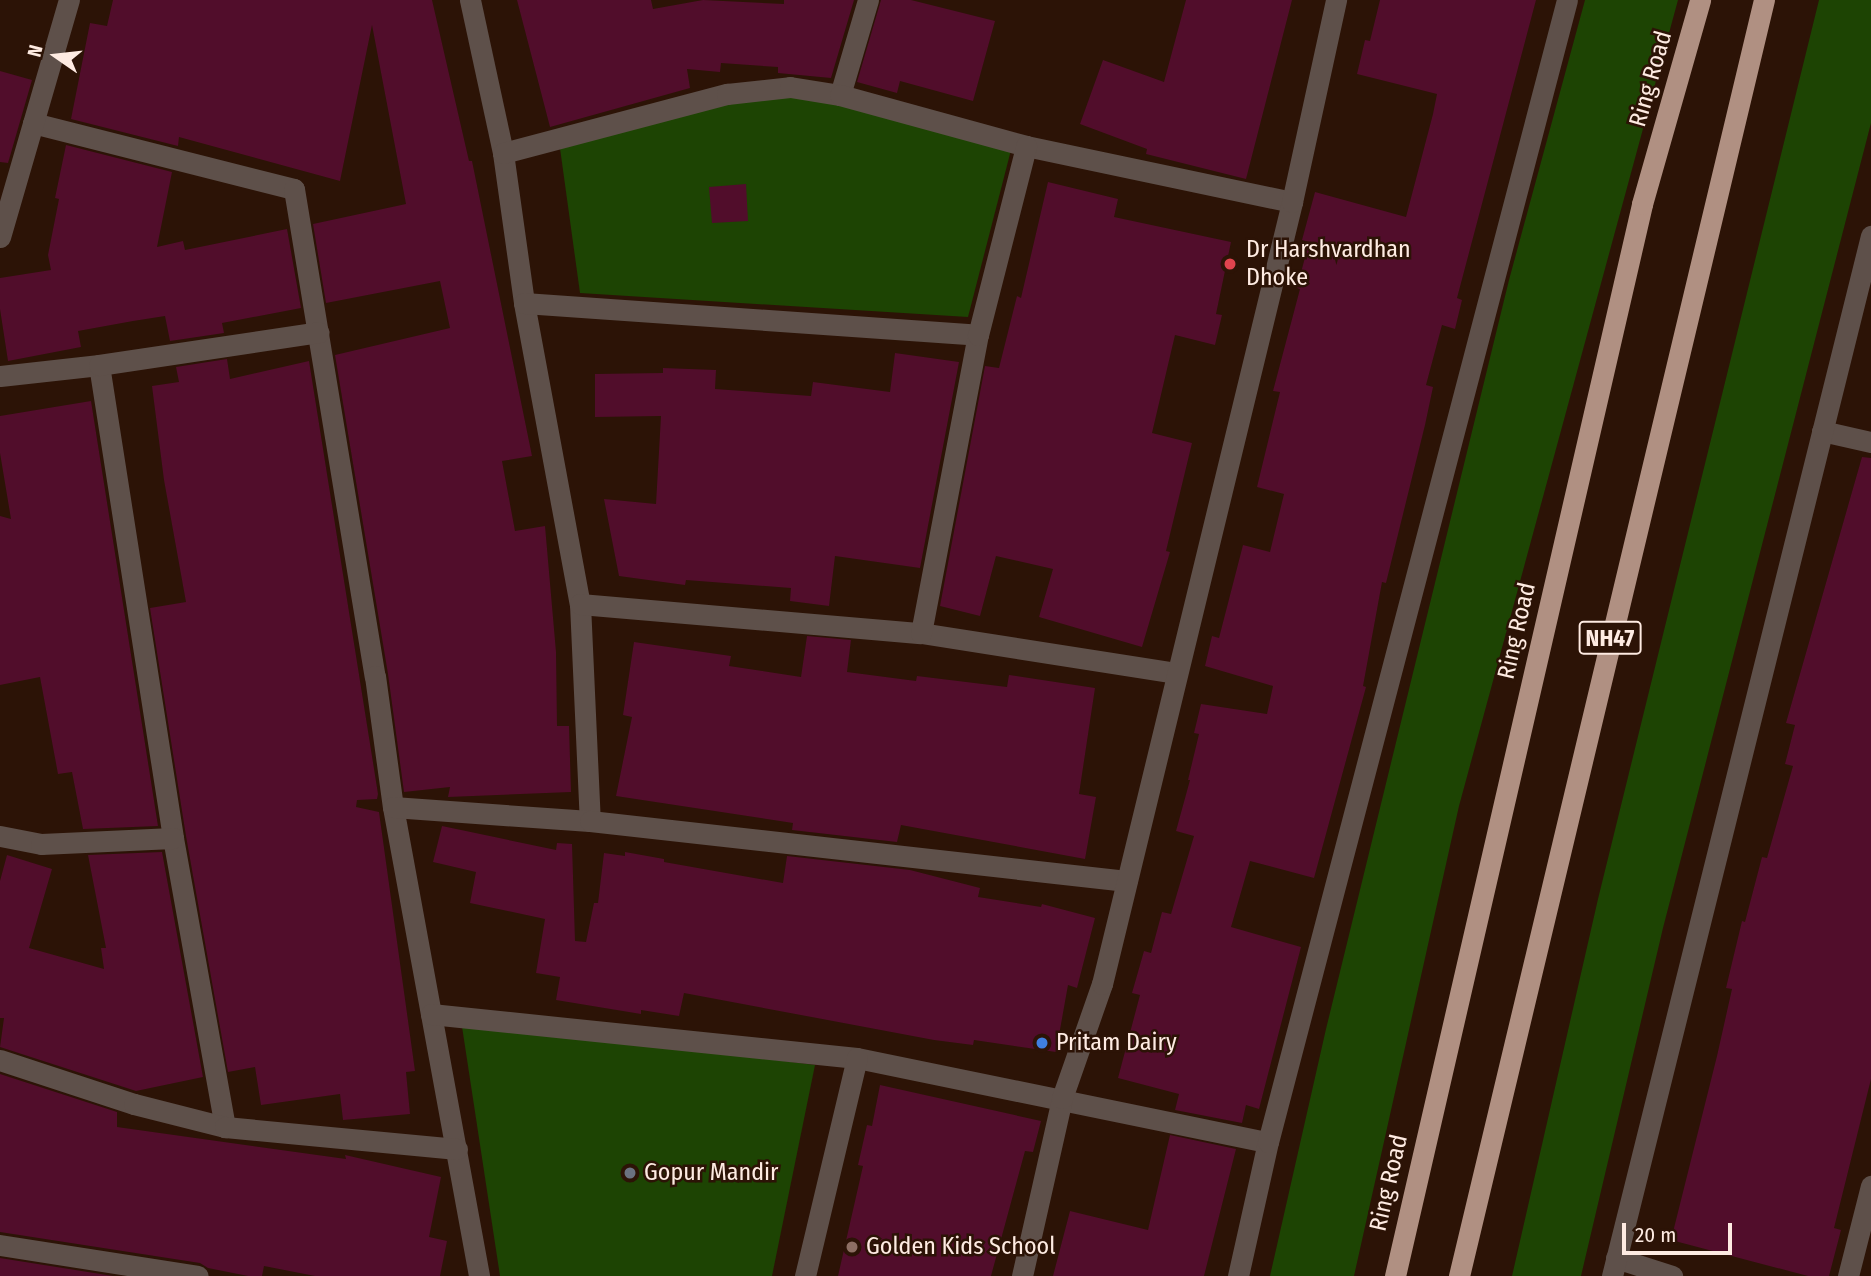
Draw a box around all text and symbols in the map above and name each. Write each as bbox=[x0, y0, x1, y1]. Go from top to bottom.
north arrow bbox=[21, 21, 91, 91]
street label: Ring Road bbox=[1624, 28, 1678, 130]
text: N bbox=[23, 42, 48, 59]
place label: Dr Harshvardhan Dhoke bbox=[1246, 236, 1411, 292]
marker: Dr Harshvardhan Dhoke bbox=[1220, 254, 1240, 274]
street label: Ring Road bbox=[1492, 580, 1542, 682]
road number: NH47 bbox=[1578, 618, 1642, 658]
place label: Pritam Dairy bbox=[1056, 1029, 1177, 1057]
marker: Pritam Dairy bbox=[1034, 1035, 1050, 1051]
street label: Ring Road bbox=[1364, 1132, 1414, 1234]
place label: Gopur Mandir bbox=[644, 1159, 778, 1187]
marker: Gopur Mandir bbox=[622, 1165, 638, 1181]
scale bar bbox=[1626, 1210, 1736, 1254]
text: 20 m bbox=[1635, 1222, 1676, 1248]
place label: Golden Kids School bbox=[866, 1233, 1056, 1261]
marker: Golden Kids School bbox=[844, 1239, 860, 1255]

